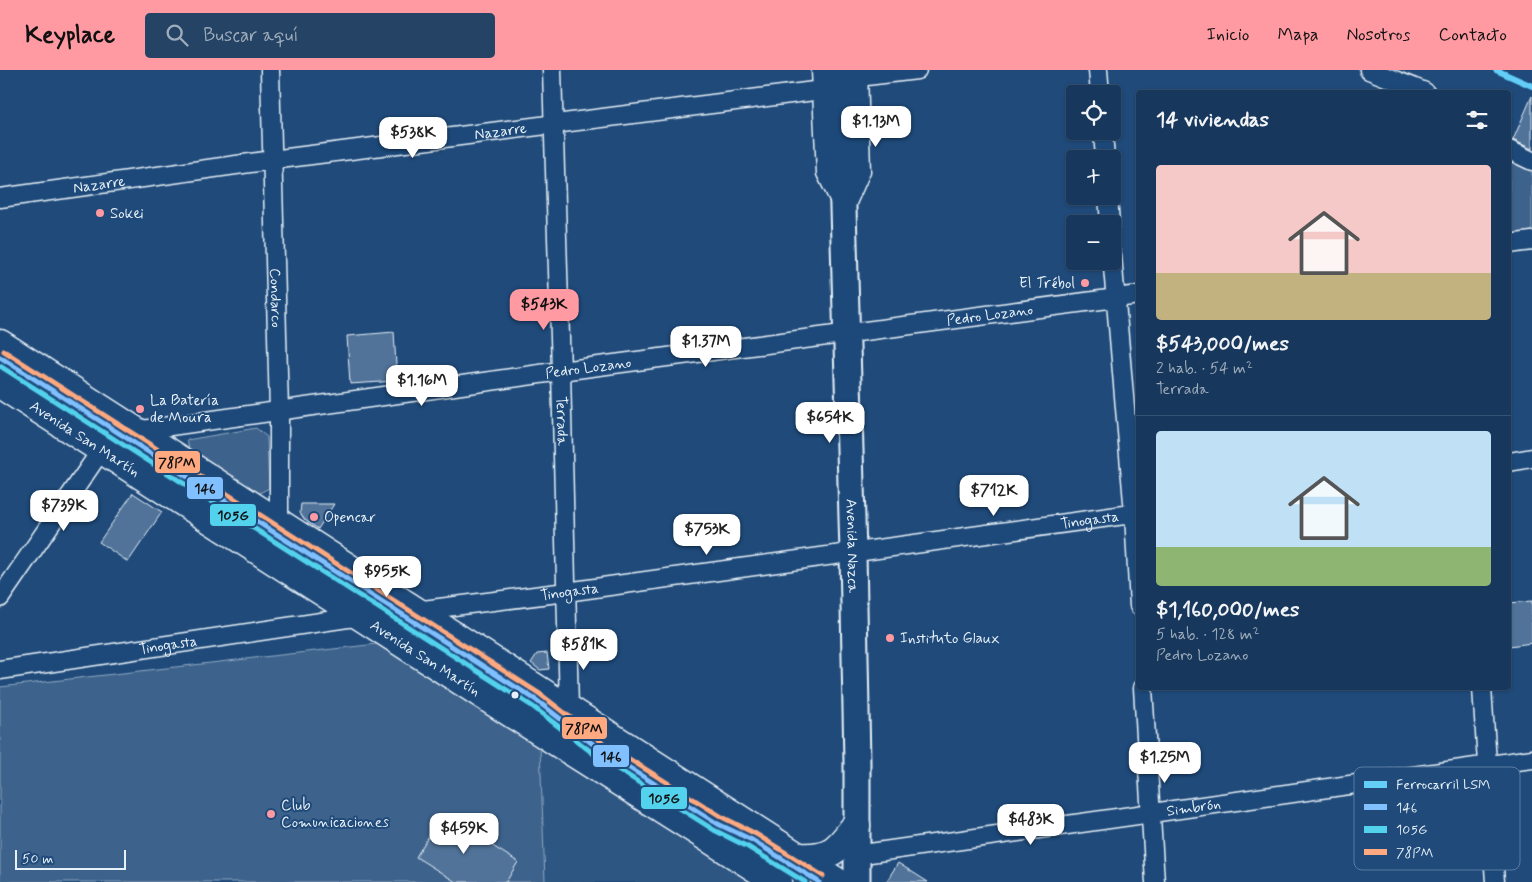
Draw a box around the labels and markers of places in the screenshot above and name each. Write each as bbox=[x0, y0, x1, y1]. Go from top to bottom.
pin: $1.13M bbox=[835, 106, 917, 148]
pin: $538K bbox=[378, 116, 448, 159]
place label: Sokei bbox=[110, 204, 144, 224]
marker: Sokei bbox=[94, 207, 106, 219]
place label: El Trébol bbox=[1019, 274, 1075, 294]
marker: El Trébol bbox=[1079, 277, 1091, 289]
pin: $543K bbox=[509, 288, 579, 331]
pin: $1.37M bbox=[665, 326, 747, 368]
pin: $1.16M bbox=[381, 364, 463, 407]
place label: La Batería de Moura bbox=[150, 391, 219, 428]
pin: $654K bbox=[795, 402, 865, 444]
marker: La Batería de Moura bbox=[134, 403, 146, 415]
pin: $712K bbox=[959, 474, 1029, 517]
pin: $739K bbox=[29, 490, 99, 532]
place label: Opencar bbox=[324, 508, 376, 528]
marker: Opencar bbox=[308, 511, 320, 523]
pin: $753K bbox=[672, 514, 742, 556]
pin: $955K bbox=[352, 556, 422, 598]
pin: $581K bbox=[549, 628, 619, 671]
place label: Instituto Glaux bbox=[900, 629, 1000, 649]
marker: Instituto Glaux bbox=[884, 632, 896, 644]
unlabelled marker bbox=[510, 690, 520, 700]
pin: $1.25M bbox=[1124, 742, 1206, 784]
place label: Club Comunicaciones bbox=[281, 796, 389, 833]
pin: $483K bbox=[996, 804, 1066, 846]
marker: Club Comunicaciones bbox=[265, 808, 277, 820]
pin: $459K bbox=[429, 812, 499, 855]

